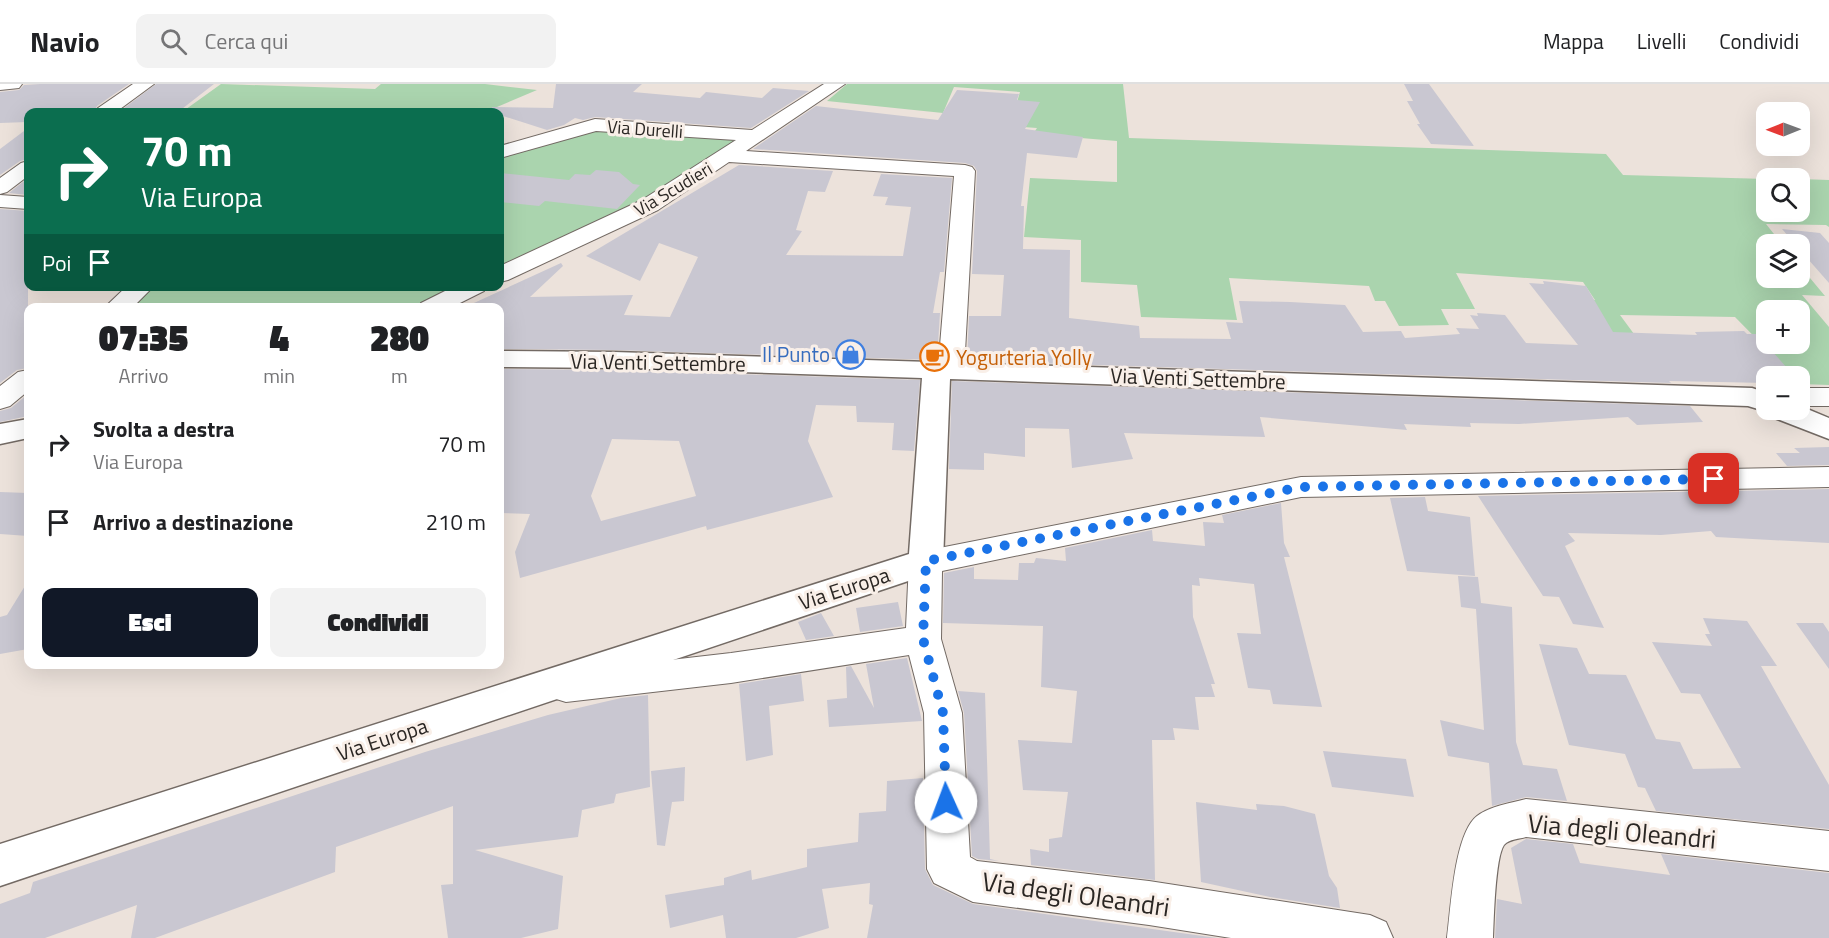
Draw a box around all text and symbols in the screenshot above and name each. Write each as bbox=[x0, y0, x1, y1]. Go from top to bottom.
search box bbox=[136, 14, 556, 68]
text: Navio bbox=[30, 20, 100, 63]
text: Cerca qui bbox=[205, 24, 288, 58]
icon: search bbox=[157, 25, 190, 58]
text: Mappa bbox=[1543, 25, 1604, 57]
text: Livelli bbox=[1637, 25, 1686, 57]
text: Condividi bbox=[1719, 25, 1799, 57]
north arrow bbox=[1756, 102, 1810, 156]
map controls bbox=[1756, 102, 1810, 420]
street label: Via Durelli bbox=[606, 113, 684, 145]
text: 70 m bbox=[141, 118, 233, 182]
icon: right bbox=[42, 132, 120, 210]
street label: Via Scudieri bbox=[629, 155, 717, 223]
button: search bbox=[1756, 168, 1810, 222]
text: Via Europa bbox=[141, 176, 262, 217]
button: layers bbox=[1756, 234, 1810, 288]
text: Poi bbox=[42, 246, 71, 280]
icon: arrive bbox=[83, 246, 116, 279]
button: + bbox=[1756, 300, 1810, 354]
text: 07:35 bbox=[99, 310, 188, 365]
text: 4 bbox=[269, 310, 289, 365]
text: 280 bbox=[370, 310, 429, 365]
place label: Il Punto bbox=[762, 338, 830, 370]
shop icon: Il Punto bbox=[835, 338, 867, 370]
cafe icon: Yogurteria Yolly bbox=[919, 341, 951, 373]
place label: Yogurteria Yolly bbox=[956, 341, 1092, 373]
street label: Via Venti Settembre bbox=[570, 344, 746, 380]
street label: Via Venti Settembre bbox=[1110, 359, 1286, 397]
text: Arrivo bbox=[119, 360, 169, 391]
text: min bbox=[263, 360, 295, 391]
text: m bbox=[391, 360, 408, 391]
button: − bbox=[1756, 366, 1810, 420]
text: Svolta a destra bbox=[93, 412, 235, 446]
text: 70 m bbox=[438, 427, 486, 461]
icon: right bbox=[42, 428, 75, 461]
text: Via Europa bbox=[93, 446, 183, 477]
pin bbox=[1688, 453, 1739, 504]
icon: arrive bbox=[1697, 462, 1730, 495]
text: Arrivo a destinazione bbox=[93, 505, 293, 539]
text: 210 m bbox=[426, 505, 486, 539]
icon: arrive bbox=[42, 506, 75, 539]
street label: Via Europa bbox=[794, 558, 894, 618]
button: Esci bbox=[42, 588, 258, 657]
button: Condividi bbox=[270, 588, 486, 657]
street label: Via Europa bbox=[332, 709, 432, 769]
position arrow bbox=[914, 770, 978, 834]
street label: Via degli Oleandri bbox=[1526, 803, 1718, 859]
street label: Via degli Oleandri bbox=[980, 862, 1172, 926]

